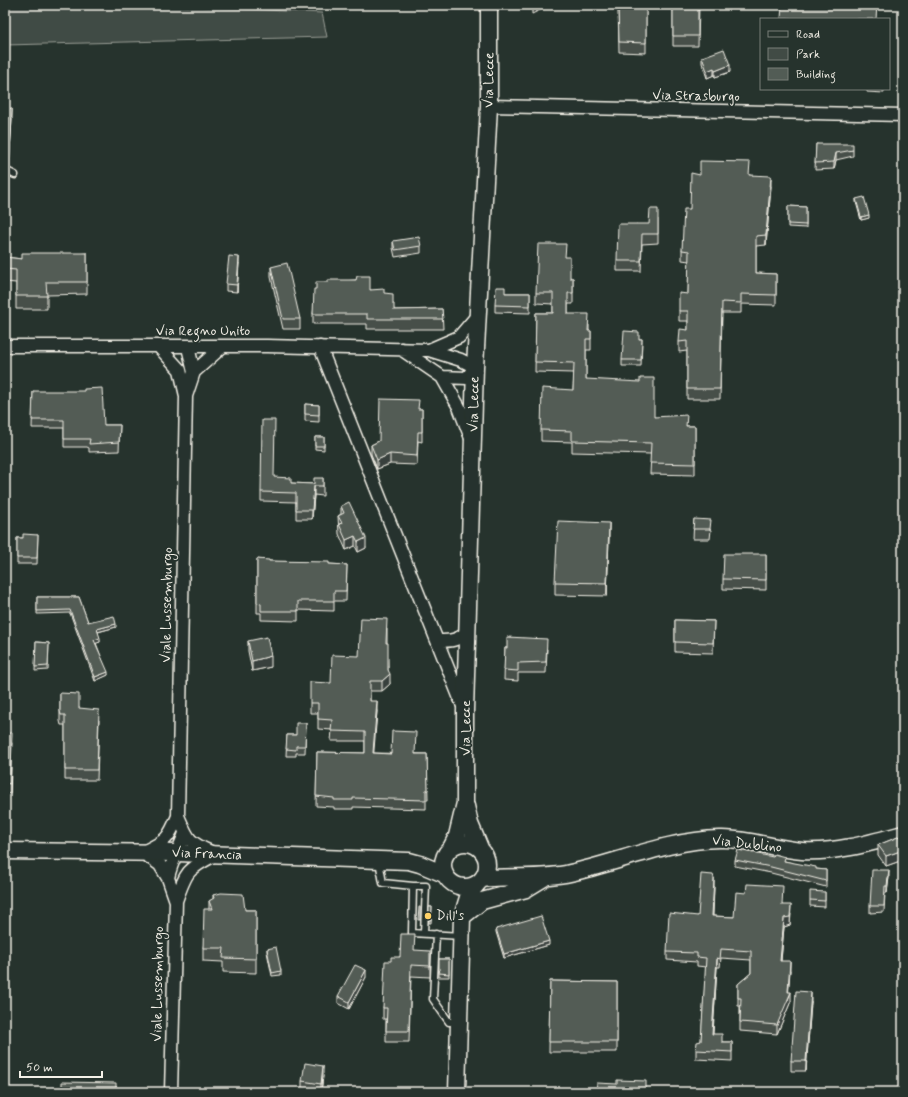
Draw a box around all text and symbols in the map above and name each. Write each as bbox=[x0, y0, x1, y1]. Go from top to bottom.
legend bbox=[760, 18, 890, 90]
text: Road bbox=[796, 27, 820, 43]
text: Park bbox=[796, 47, 820, 63]
street label: Via Lecce bbox=[480, 52, 498, 108]
text: Building bbox=[796, 67, 836, 84]
street label: Via Strasburgo bbox=[652, 86, 740, 106]
street label: Via Regno Unito bbox=[156, 322, 250, 342]
street label: Via Lecce bbox=[465, 376, 483, 432]
street label: Viale Lussemburgo bbox=[157, 547, 178, 663]
street label: Via Lecce bbox=[457, 700, 475, 756]
street label: Via Dublino bbox=[711, 831, 783, 857]
street label: Via Francia bbox=[172, 844, 243, 864]
place label: Dill's bbox=[436, 907, 464, 925]
marker: Dill's bbox=[423, 911, 433, 921]
street label: Viale Lussemburgo bbox=[148, 926, 169, 1042]
scale bar bbox=[20, 1053, 102, 1079]
text: 50 m bbox=[26, 1060, 53, 1076]

